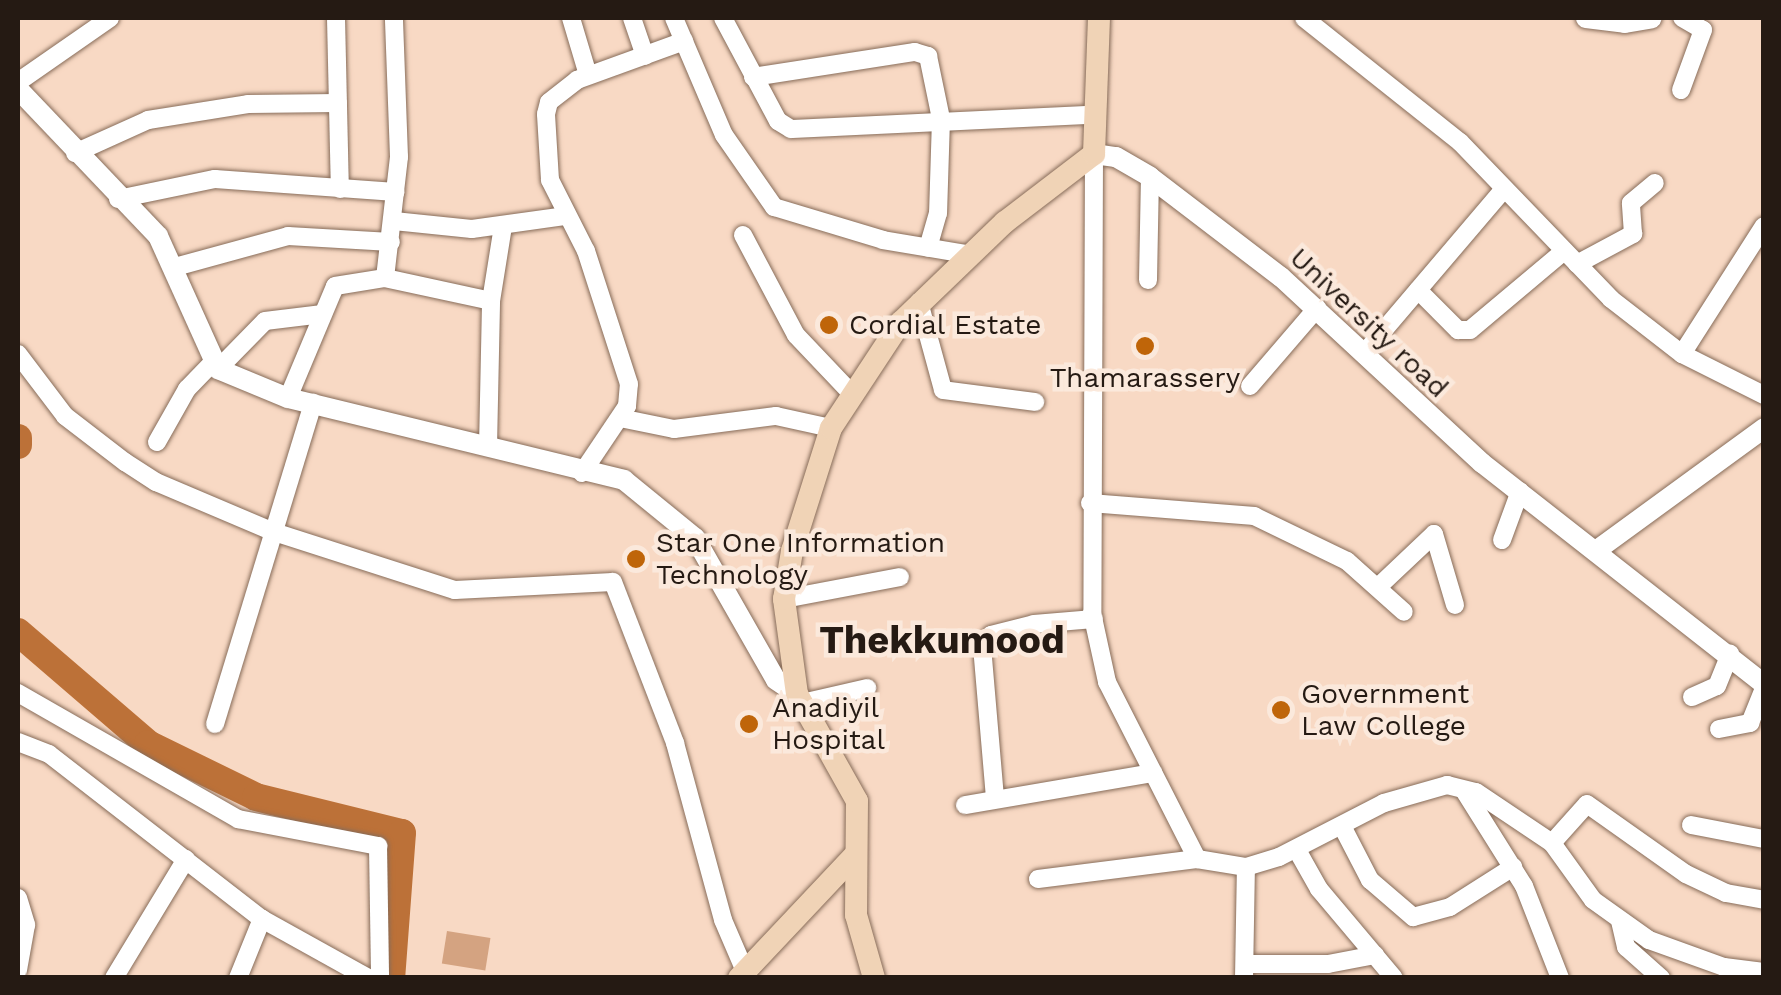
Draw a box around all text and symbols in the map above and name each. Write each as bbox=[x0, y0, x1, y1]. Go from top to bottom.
street label: University road bbox=[1283, 241, 1455, 405]
place label: Cordial Estate bbox=[849, 308, 1042, 342]
marker: Cordial Estate bbox=[818, 314, 840, 336]
marker: Thamarassery bbox=[1134, 335, 1156, 357]
place label: Thamarassery bbox=[1050, 361, 1240, 395]
place label: Star One Information Technology bbox=[656, 526, 946, 592]
marker: Star One Information Technology bbox=[625, 548, 647, 570]
district label: Thekkumood bbox=[819, 618, 1065, 664]
place label: Government Law College bbox=[1301, 677, 1469, 743]
place label: Anadiyil Hospital bbox=[772, 691, 885, 757]
marker: Government Law College bbox=[1270, 699, 1292, 721]
marker: Anadiyil Hospital bbox=[736, 711, 762, 737]

